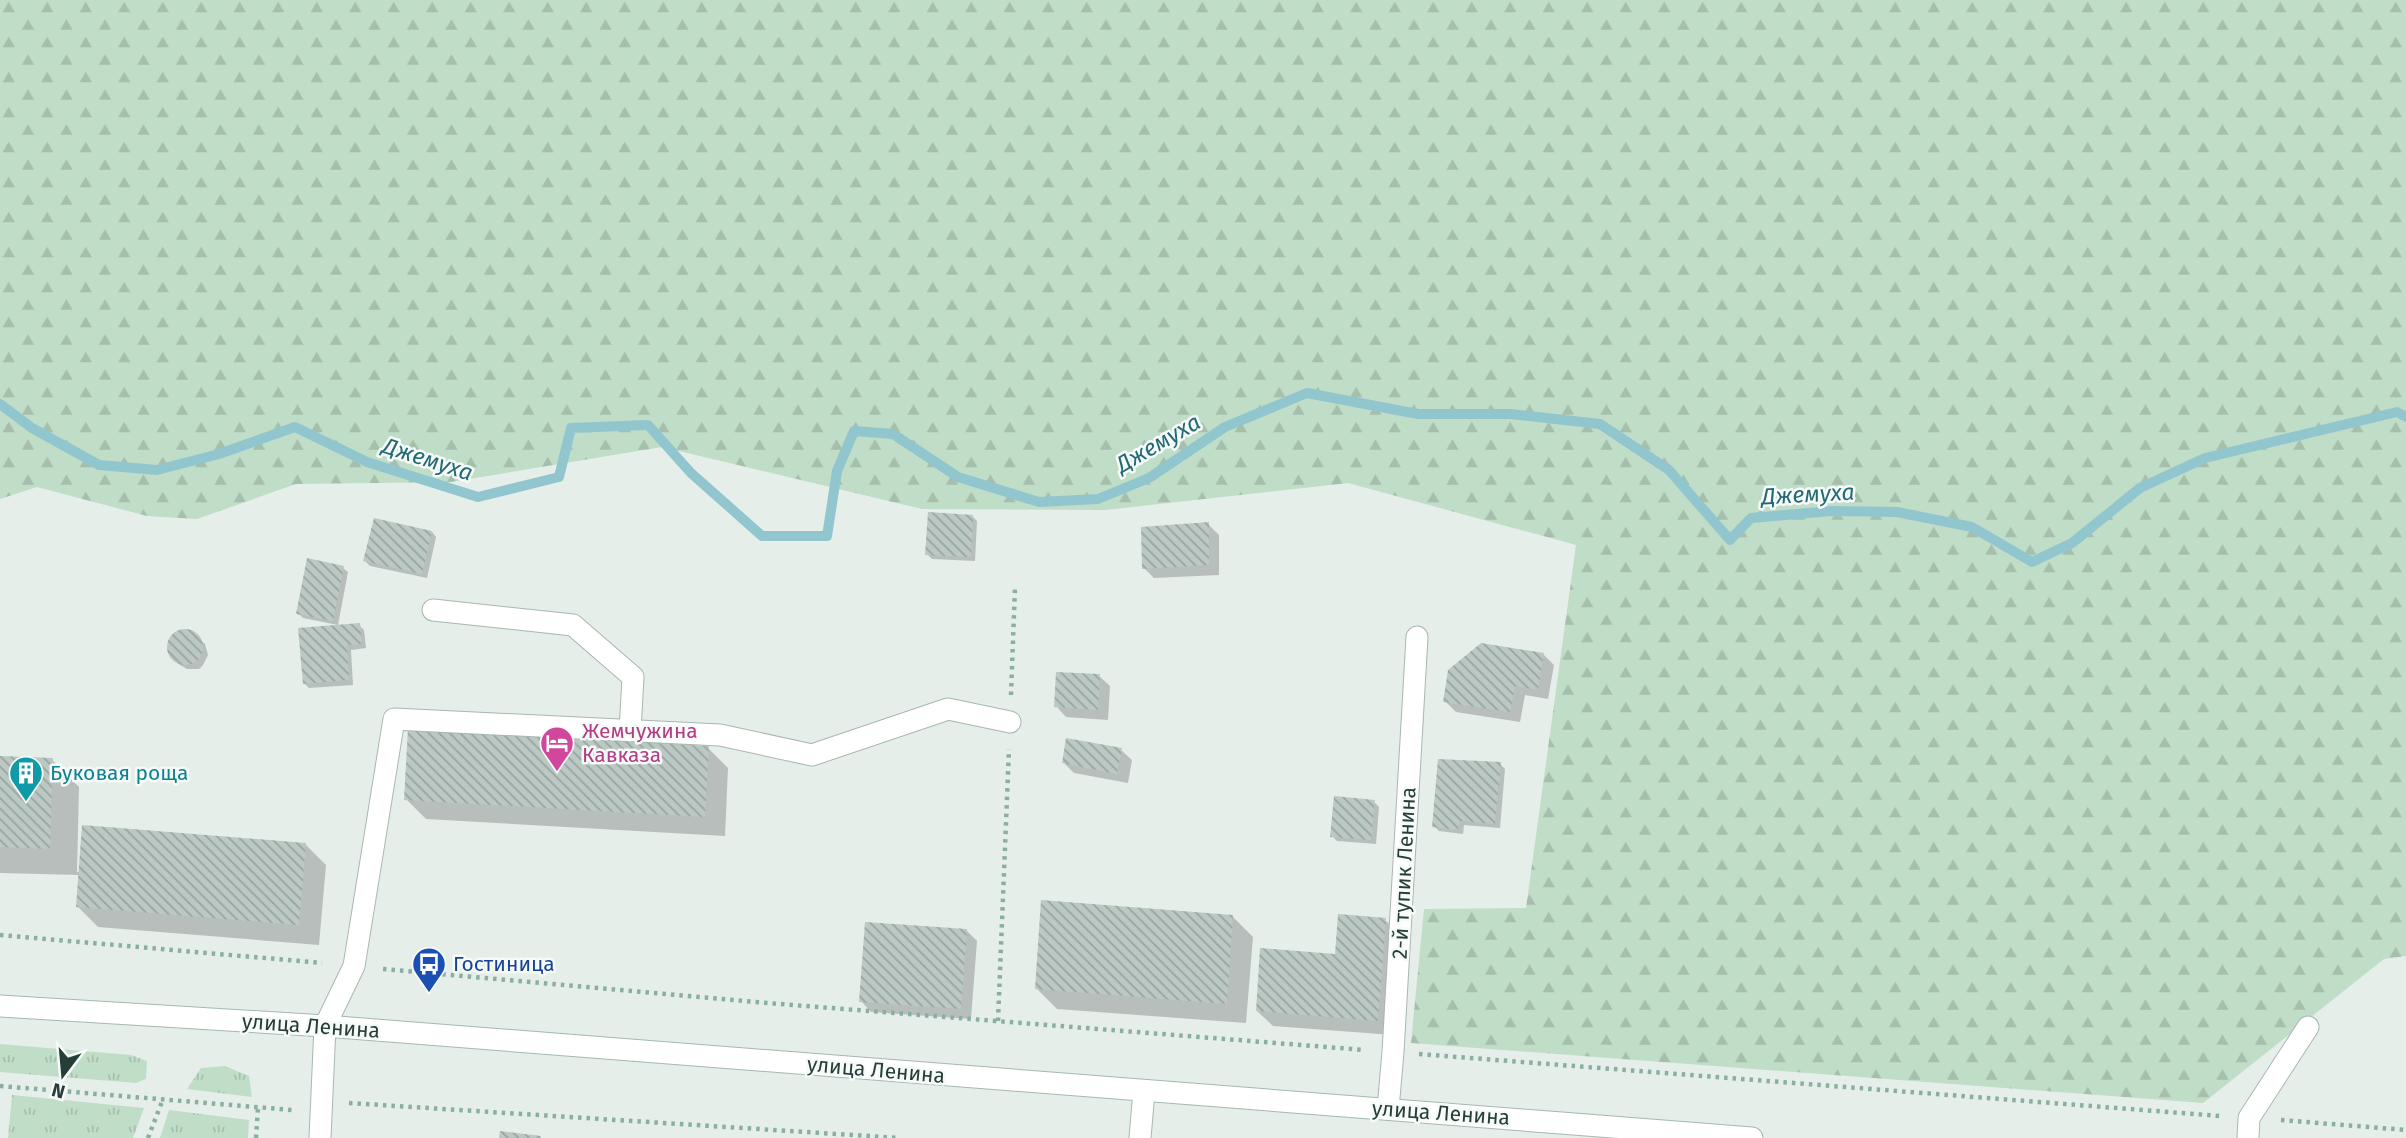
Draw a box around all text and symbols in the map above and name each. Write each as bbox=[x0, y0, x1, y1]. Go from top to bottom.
water label: Джемуха bbox=[1109, 408, 1205, 479]
water label: Джемуха bbox=[378, 431, 477, 487]
water label: Джемуха bbox=[1759, 478, 1855, 511]
place label: Жемчужина Кавказа bbox=[582, 718, 698, 768]
hotel icon: Жемчужина Кавказа bbox=[538, 724, 576, 773]
building icon: Буковая роща bbox=[7, 754, 45, 803]
place label: Буковая роща bbox=[50, 760, 188, 786]
street label: 2-й тупик Ленина bbox=[1387, 786, 1421, 960]
bus stop icon: Гостиница bbox=[410, 945, 448, 994]
place label: Гостиница bbox=[453, 951, 555, 977]
street label: улица Ленина bbox=[241, 1008, 381, 1044]
north arrow bbox=[28, 1040, 98, 1110]
street label: улица Ленина bbox=[806, 1051, 946, 1089]
text: N bbox=[49, 1078, 68, 1104]
street label: улица Ленина bbox=[1371, 1095, 1511, 1131]

